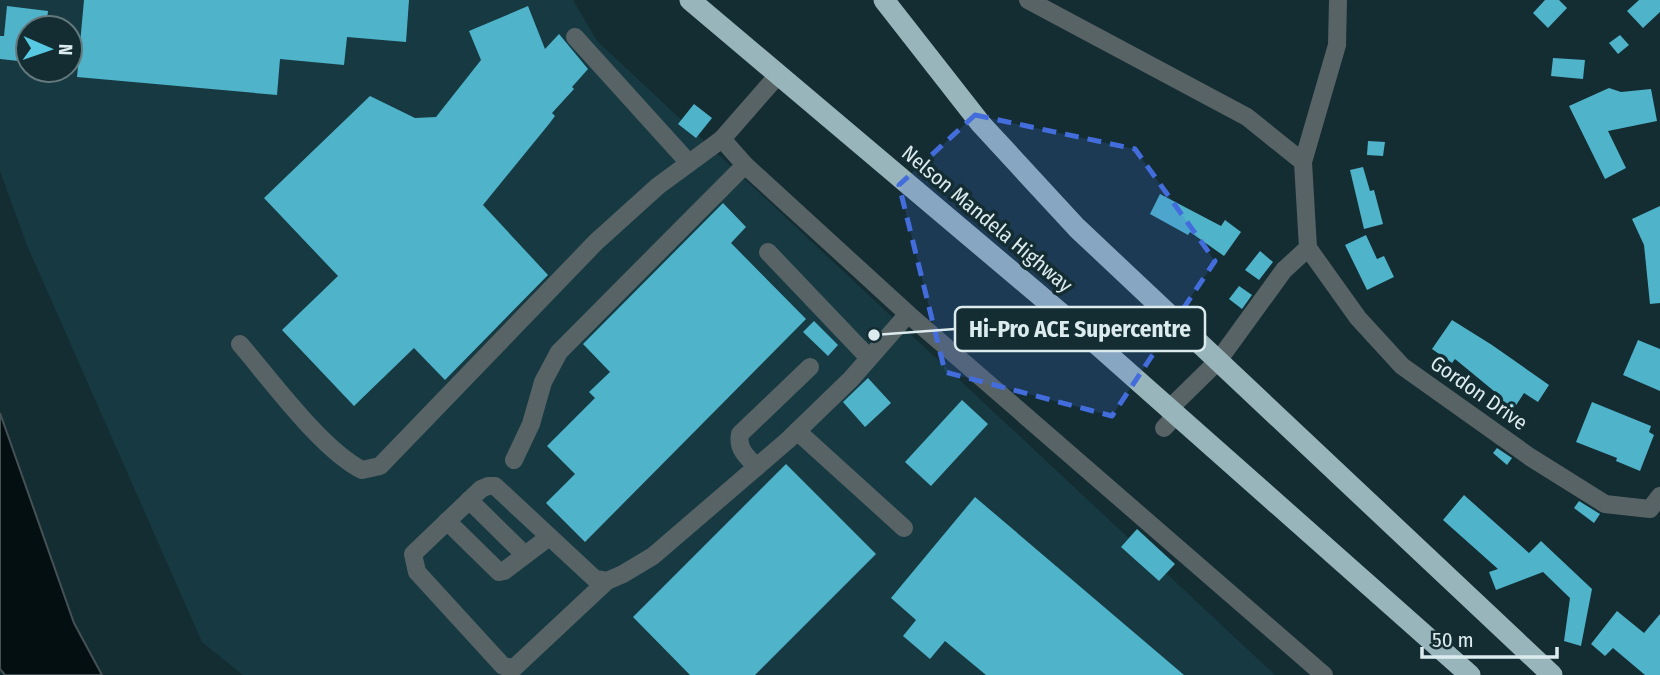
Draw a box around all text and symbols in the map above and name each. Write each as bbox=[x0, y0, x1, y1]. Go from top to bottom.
north arrow bbox=[14, 14, 84, 84]
text: N bbox=[54, 43, 77, 56]
street label: Nelson Mandela Highway bbox=[896, 140, 1078, 298]
callout: Hi-Pro ACE Supercentre bbox=[955, 307, 1205, 351]
text: Hi-Pro ACE Supercentre bbox=[969, 315, 1191, 343]
street label: Gordon Drive bbox=[1425, 350, 1533, 436]
scale bar bbox=[1422, 616, 1557, 660]
text: 50 m bbox=[1432, 627, 1474, 653]

